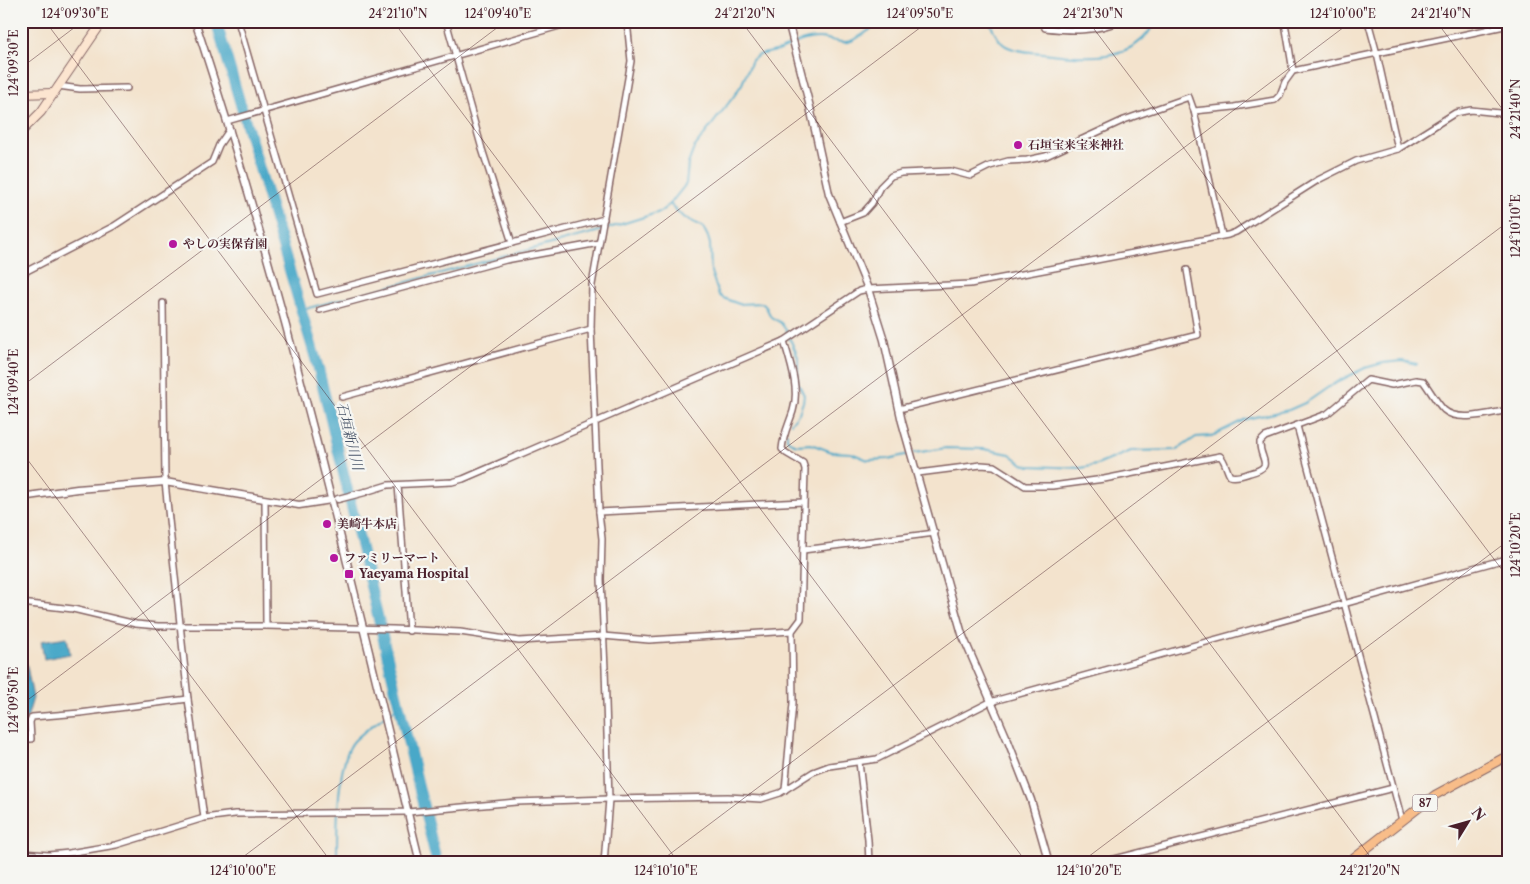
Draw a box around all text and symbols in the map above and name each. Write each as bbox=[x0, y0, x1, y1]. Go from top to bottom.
text: 124°09'30"E bbox=[42, 6, 108, 21]
text: 24°21'10"N bbox=[368, 6, 428, 21]
text: 124°09'40"E bbox=[465, 6, 531, 21]
text: 24°21'20"N bbox=[715, 6, 776, 21]
text: 124°09'50"E bbox=[887, 6, 953, 21]
text: 24°21'30"N bbox=[1063, 6, 1123, 21]
text: 124°10'00"E bbox=[1310, 6, 1376, 21]
text: 24°21'40"N bbox=[1411, 6, 1471, 21]
text: 124°09'30"E bbox=[6, 30, 21, 96]
text: 24°21'40"N bbox=[1508, 79, 1523, 139]
place label: 石垣宝来宝来神社 bbox=[1028, 137, 1124, 152]
marker: 石垣宝来宝来神社 bbox=[1012, 139, 1024, 151]
text: 124°10'10"E bbox=[1508, 194, 1523, 258]
place label: やしの実保育園 bbox=[183, 236, 267, 251]
marker: やしの実保育園 bbox=[167, 238, 179, 250]
text: 124°09'40"E bbox=[6, 349, 21, 415]
water label: 石垣新川川 bbox=[333, 400, 368, 474]
text: 124°10'20"E bbox=[1508, 512, 1523, 578]
place label: 美崎牛本店 bbox=[337, 516, 397, 531]
marker: 美崎牛本店 bbox=[321, 518, 333, 530]
place label: ファミリーマート bbox=[344, 550, 440, 565]
marker: ファミリーマート bbox=[328, 552, 340, 564]
place label: Yaeyama Hospital bbox=[358, 566, 469, 581]
marker: Yaeyama Hospital bbox=[343, 568, 355, 580]
text: 124°09'50"E bbox=[6, 667, 21, 733]
road number: 87 bbox=[1412, 794, 1438, 811]
north arrow bbox=[1442, 796, 1492, 846]
text: N bbox=[1468, 804, 1489, 824]
text: 124°10'00"E bbox=[210, 863, 276, 878]
text: 124°10'10"E bbox=[634, 863, 698, 878]
text: 124°10'20"E bbox=[1056, 863, 1122, 878]
text: 24°21'20"N bbox=[1340, 863, 1401, 878]

